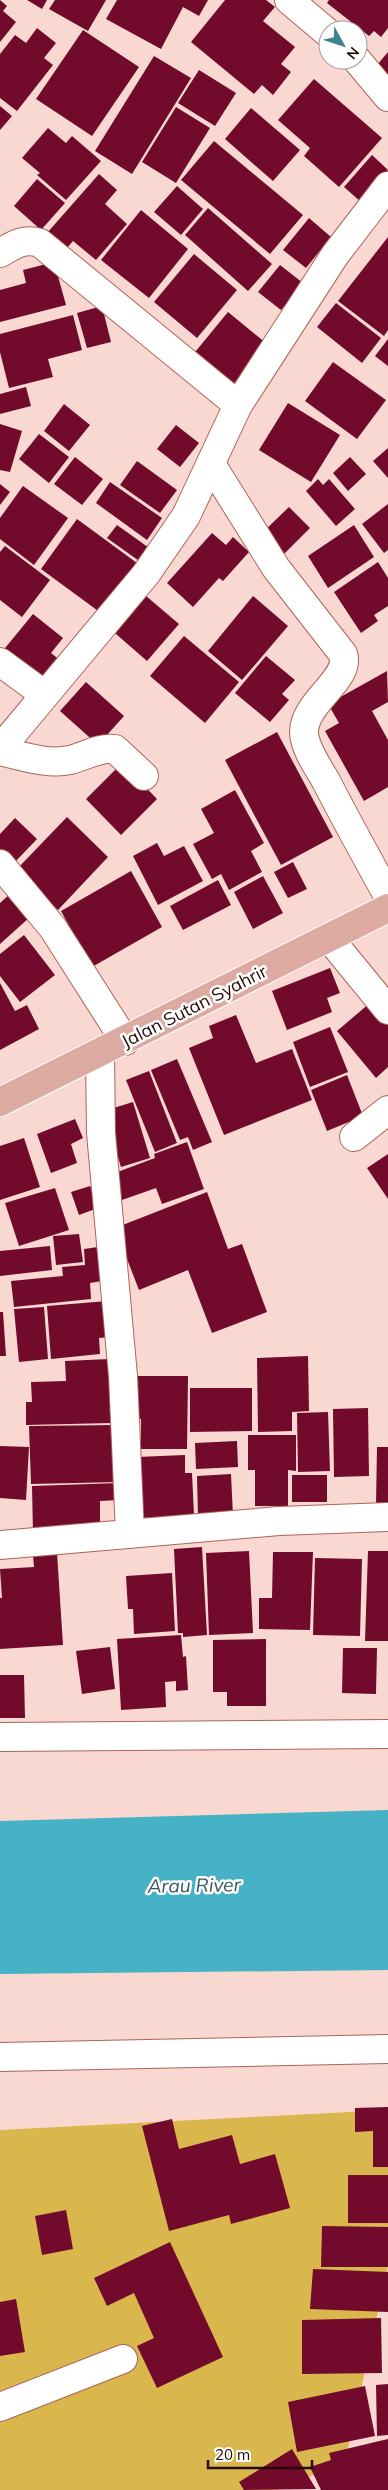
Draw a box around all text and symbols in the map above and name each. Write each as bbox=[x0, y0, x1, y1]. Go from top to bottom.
north arrow bbox=[318, 20, 368, 70]
text: N bbox=[343, 44, 363, 63]
street label: Jalan Sutan Syahrir bbox=[117, 959, 271, 1053]
water label: Arau River bbox=[146, 1872, 242, 1898]
scale bar bbox=[208, 2438, 312, 2470]
text: 20 m bbox=[215, 2445, 250, 2464]

